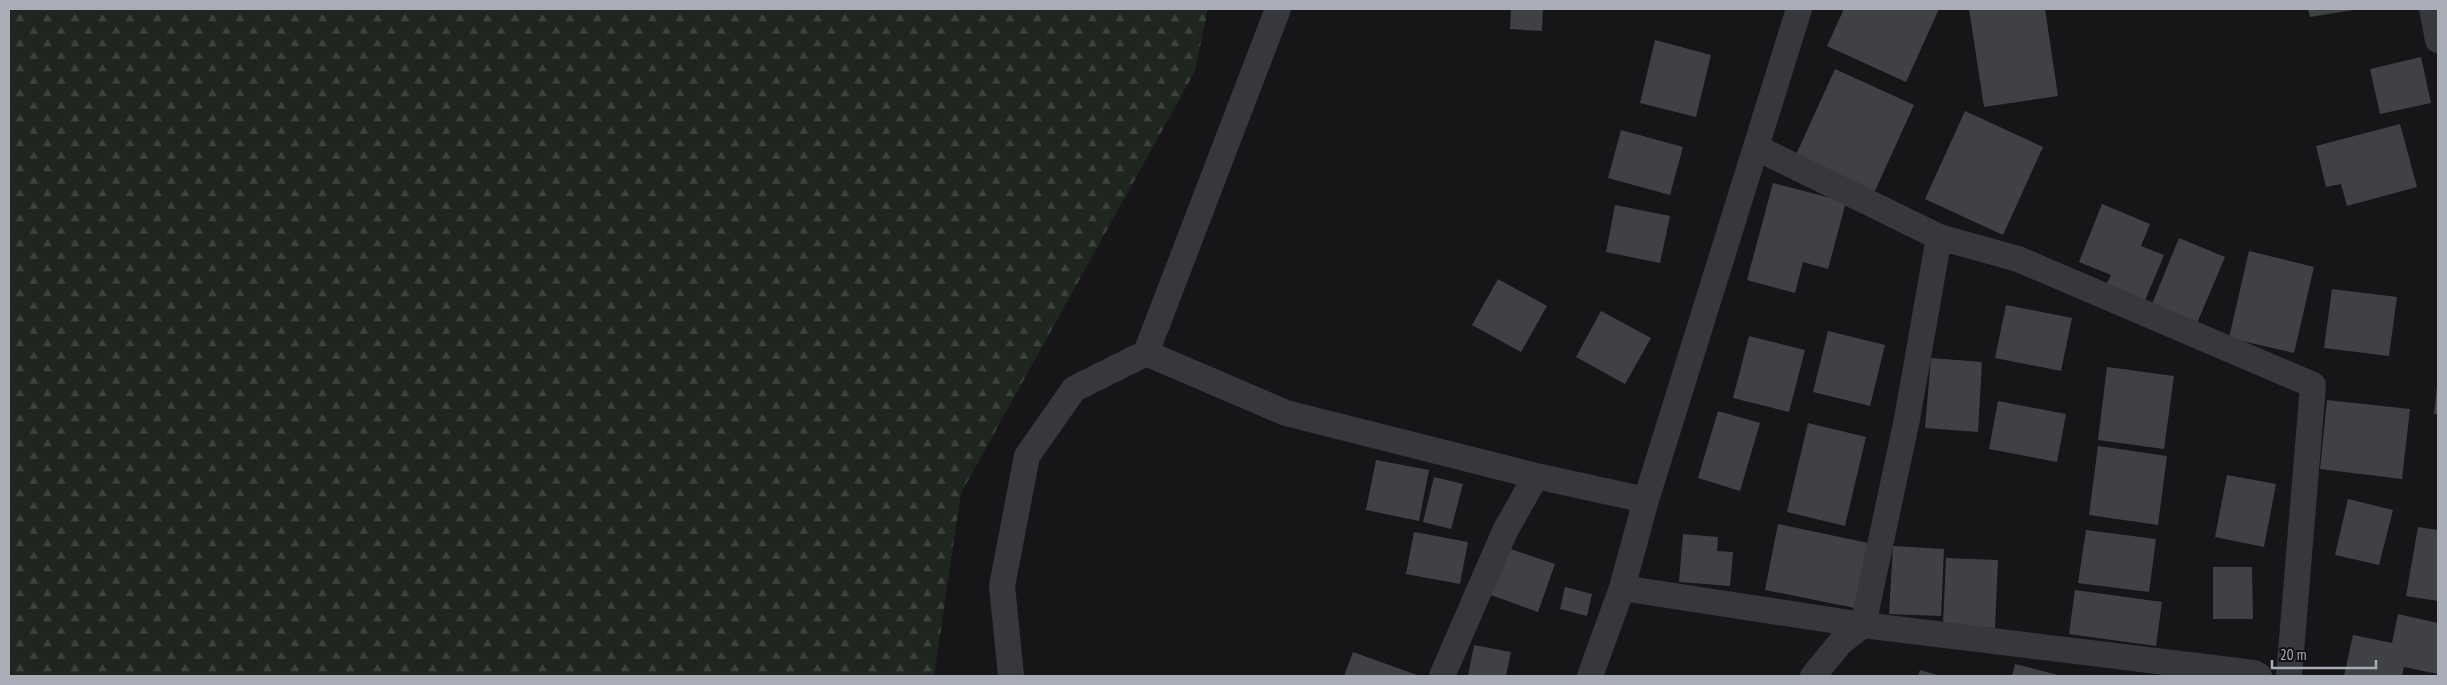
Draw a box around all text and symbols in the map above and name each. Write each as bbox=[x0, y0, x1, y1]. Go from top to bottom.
scale bar bbox=[2272, 638, 2376, 670]
text: 20 m bbox=[2280, 645, 2306, 664]

